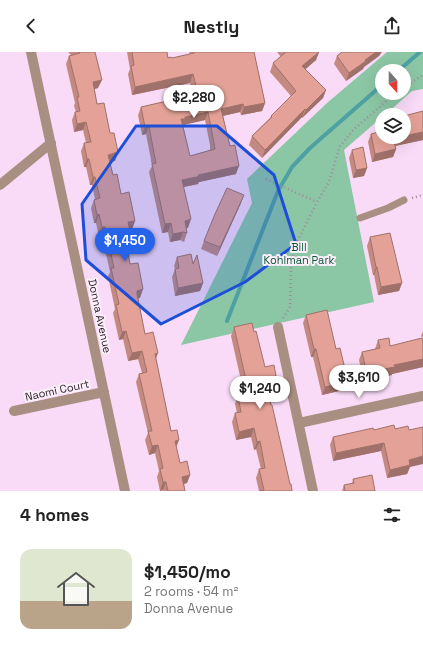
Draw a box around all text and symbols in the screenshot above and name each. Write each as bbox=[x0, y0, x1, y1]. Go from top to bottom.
icon: back bbox=[20, 15, 42, 37]
text: Nestly bbox=[184, 15, 239, 38]
icon: share bbox=[381, 15, 403, 37]
north arrow bbox=[375, 64, 411, 100]
map controls bbox=[375, 64, 411, 144]
pin: $2,280 bbox=[161, 85, 227, 119]
text: $2,280 bbox=[172, 89, 216, 106]
button: layers bbox=[375, 108, 411, 144]
pin: $1,450 bbox=[92, 228, 158, 262]
text: $1,450 bbox=[104, 232, 146, 249]
park label: Bill Kohlman Park bbox=[264, 240, 335, 267]
street label: Donna Avenue bbox=[85, 278, 115, 354]
pin: $3,610 bbox=[326, 365, 392, 399]
text: $3,610 bbox=[338, 369, 380, 386]
street label: Naomi Court bbox=[24, 376, 90, 404]
pin: $1,240 bbox=[227, 376, 293, 410]
text: $1,240 bbox=[239, 380, 281, 397]
text: 4 homes bbox=[20, 504, 89, 526]
icon: filters bbox=[381, 504, 403, 526]
text: $1,450/mo bbox=[144, 561, 231, 583]
icon: home bbox=[52, 565, 100, 613]
text: 2 rooms · 54 m² bbox=[144, 583, 238, 600]
text: Donna Avenue bbox=[144, 600, 233, 617]

